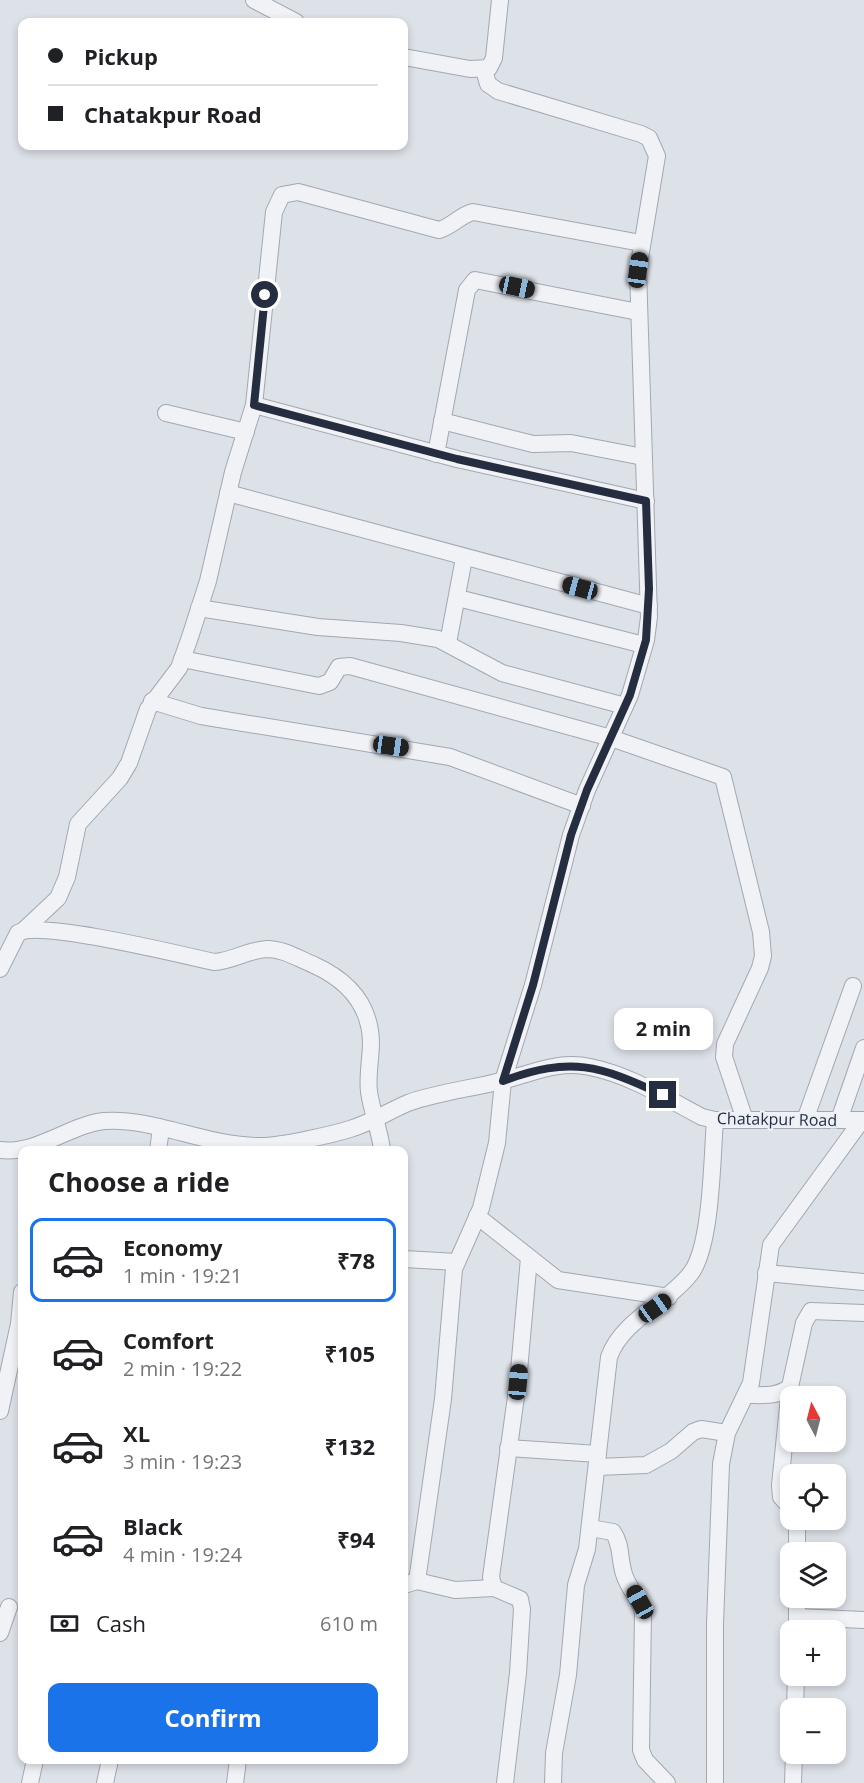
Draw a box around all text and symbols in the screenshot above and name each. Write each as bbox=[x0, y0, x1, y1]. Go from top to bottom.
text: Pickup bbox=[84, 41, 158, 71]
text: Chatakpur Road bbox=[84, 99, 262, 129]
car bbox=[627, 251, 649, 289]
car bbox=[498, 274, 536, 300]
route start bbox=[251, 281, 278, 308]
car bbox=[560, 575, 600, 601]
car bbox=[372, 735, 410, 757]
callout: 2 min bbox=[614, 1008, 712, 1050]
text: 2 min bbox=[636, 1015, 691, 1042]
route end bbox=[649, 1081, 676, 1108]
street label: Chatakpur Road bbox=[717, 1107, 837, 1131]
text: Choose a ride bbox=[48, 1163, 230, 1200]
text: Economy bbox=[123, 1232, 222, 1262]
icon: car bbox=[51, 1233, 105, 1287]
text: ₹78 bbox=[337, 1245, 375, 1275]
text: 1 min · 19:21 bbox=[123, 1262, 242, 1289]
car bbox=[635, 1290, 675, 1326]
text: Comfort bbox=[123, 1325, 214, 1355]
icon: car bbox=[51, 1326, 105, 1380]
text: ₹105 bbox=[325, 1338, 375, 1368]
text: 2 min · 19:22 bbox=[123, 1355, 242, 1382]
car bbox=[507, 1363, 529, 1401]
north arrow bbox=[780, 1386, 846, 1452]
map controls bbox=[780, 1386, 846, 1764]
text: XL bbox=[123, 1418, 150, 1448]
icon: car bbox=[51, 1419, 105, 1473]
text: ₹132 bbox=[325, 1431, 375, 1461]
text: 3 min · 19:23 bbox=[123, 1448, 242, 1475]
button: locate bbox=[780, 1464, 846, 1530]
text: Black bbox=[123, 1511, 183, 1541]
icon: car bbox=[51, 1512, 105, 1566]
text: ₹94 bbox=[337, 1524, 375, 1554]
text: 4 min · 19:24 bbox=[123, 1541, 242, 1568]
button: layers bbox=[780, 1542, 846, 1608]
car bbox=[623, 1582, 657, 1622]
icon: cash bbox=[48, 1607, 81, 1640]
text: Cash bbox=[96, 1608, 146, 1638]
text: 610 m bbox=[320, 1610, 378, 1637]
button: + bbox=[780, 1620, 846, 1686]
button: Confirm bbox=[48, 1683, 378, 1752]
button: − bbox=[780, 1698, 846, 1764]

